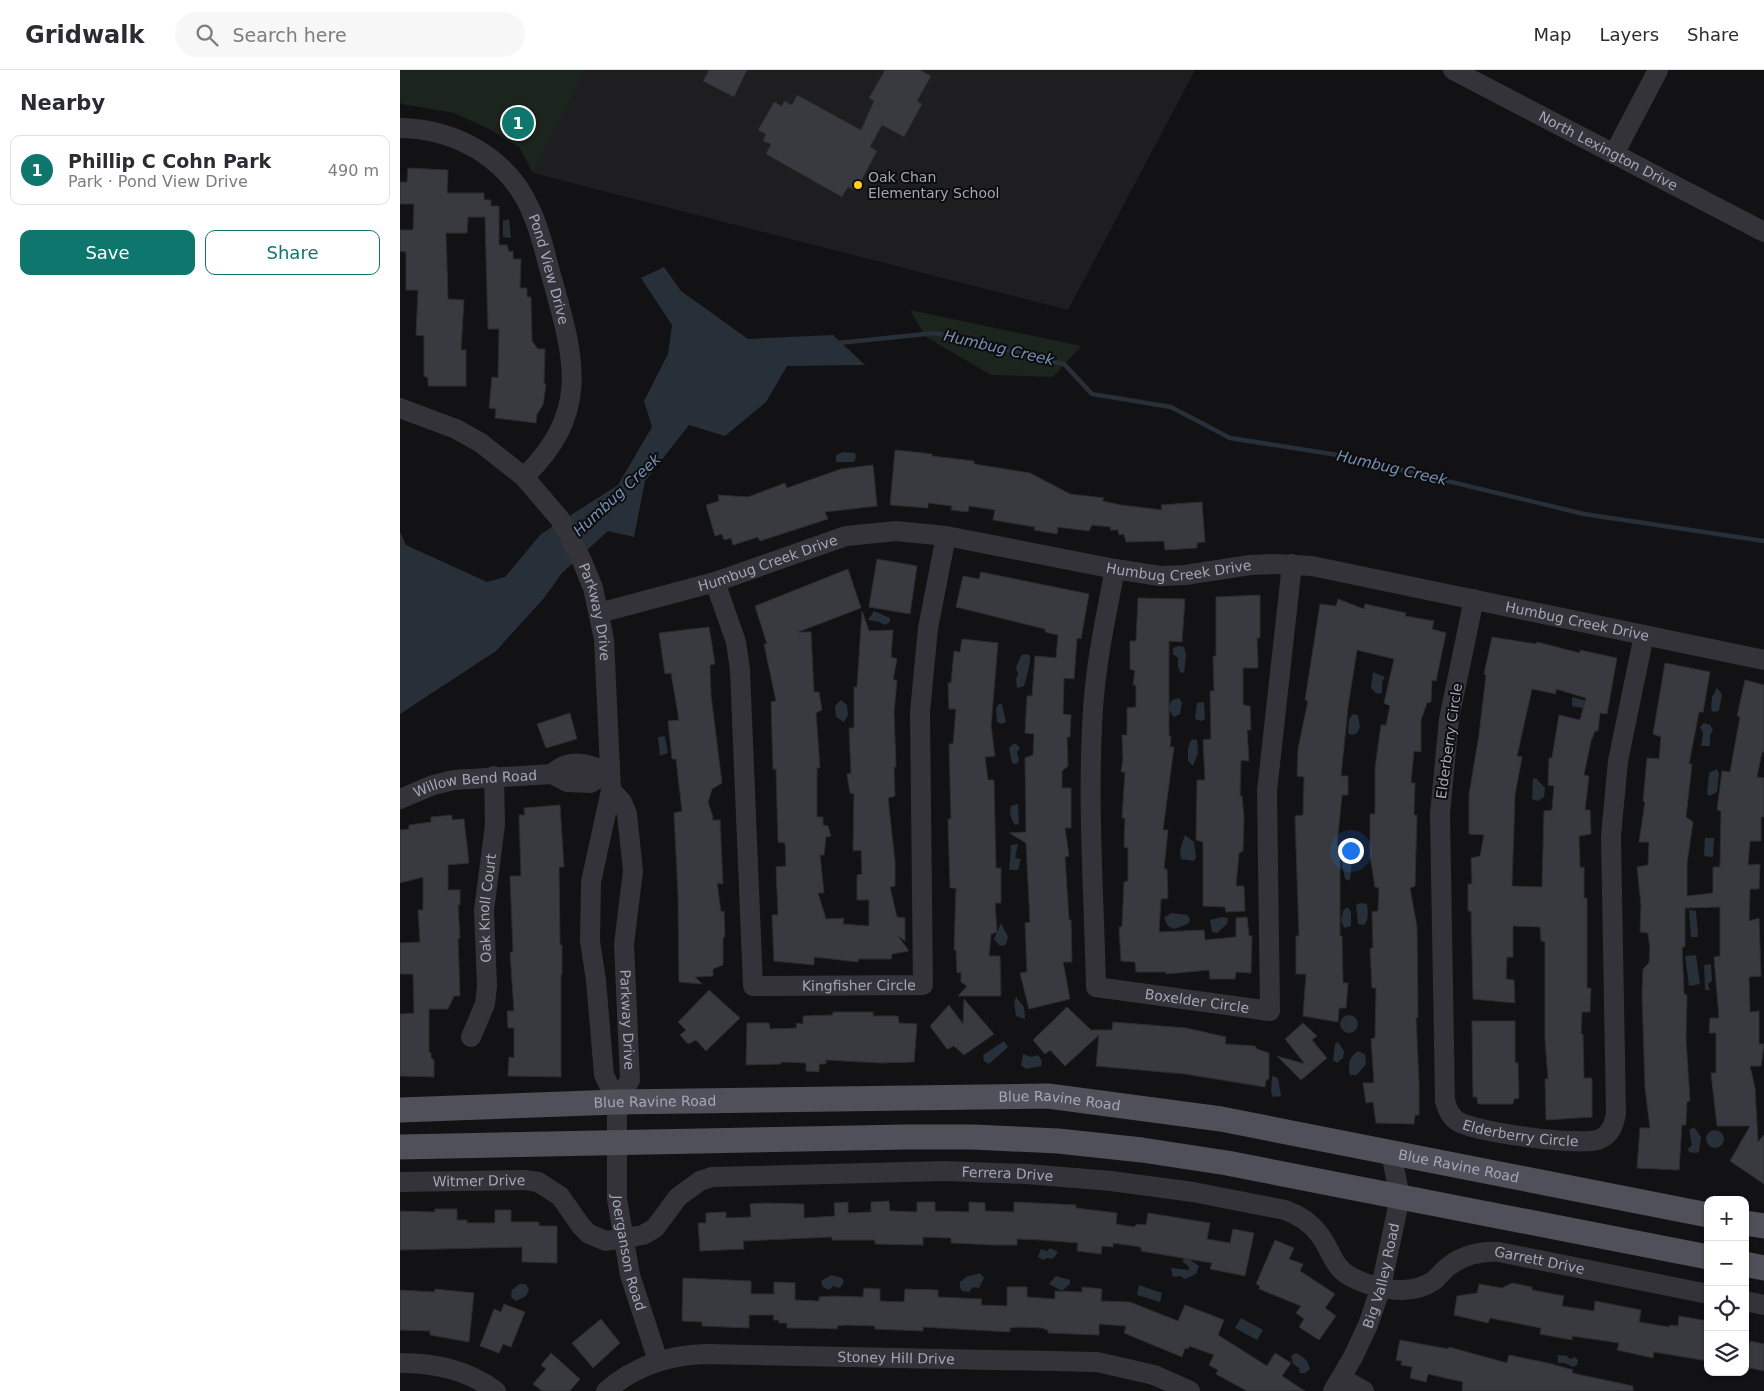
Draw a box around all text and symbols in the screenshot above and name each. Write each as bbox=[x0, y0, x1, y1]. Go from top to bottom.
search box bbox=[175, 12, 525, 57]
text: Gridwalk bbox=[25, 21, 145, 49]
icon: search bbox=[193, 21, 221, 49]
text: Search here bbox=[233, 24, 347, 46]
text: Map bbox=[1533, 24, 1571, 45]
text: Layers bbox=[1599, 24, 1659, 45]
text: Share bbox=[1687, 24, 1739, 45]
text: Nearby bbox=[20, 91, 105, 115]
pin: 1 bbox=[502, 104, 534, 142]
street label: North Lexington Drive bbox=[1536, 108, 1680, 194]
text: Phillip C Cohn Park bbox=[68, 150, 271, 172]
text: 1 bbox=[31, 161, 43, 180]
text: 490 m bbox=[328, 161, 379, 180]
place label: Oak Chan Elementary School bbox=[868, 169, 1000, 201]
text: Park · Pond View Drive bbox=[68, 172, 248, 191]
marker: Oak Chan Elementary School bbox=[852, 179, 864, 191]
street label: Pond View Drive bbox=[525, 212, 572, 326]
button: Save bbox=[20, 230, 195, 275]
button: Share bbox=[205, 230, 380, 275]
water label: Humbug Creek bbox=[942, 327, 1057, 370]
water label: Humbug Creek bbox=[1335, 447, 1450, 490]
water label: Humbug Creek bbox=[570, 449, 665, 540]
street label: Humbug Creek Drive bbox=[696, 532, 840, 594]
street label: Humbug Creek Drive bbox=[1105, 557, 1253, 584]
street label: Parkway Drive bbox=[576, 561, 613, 661]
street label: Humbug Creek Drive bbox=[1504, 598, 1651, 644]
street label: Elderberry Circle bbox=[1433, 682, 1465, 800]
street label: Willow Bend Road bbox=[411, 767, 538, 800]
your location bbox=[1338, 838, 1364, 864]
street label: Oak Knoll Court bbox=[476, 852, 499, 963]
street label: Parkway Drive bbox=[617, 969, 638, 1070]
street label: Kingfisher Circle bbox=[802, 977, 916, 994]
street label: Boxelder Circle bbox=[1144, 986, 1250, 1016]
street label: Blue Ravine Road bbox=[998, 1088, 1122, 1114]
street label: Blue Ravine Road bbox=[593, 1093, 716, 1111]
street label: Elderberry Circle bbox=[1461, 1116, 1579, 1149]
street label: Blue Ravine Road bbox=[1397, 1146, 1520, 1186]
street label: Ferrera Drive bbox=[961, 1164, 1054, 1184]
street label: Witmer Drive bbox=[432, 1172, 526, 1189]
street label: Joerganson Road bbox=[609, 1194, 649, 1313]
map controls bbox=[1704, 1196, 1749, 1376]
button: + bbox=[1704, 1196, 1749, 1241]
street label: Big Valley Road bbox=[1359, 1222, 1402, 1330]
button: − bbox=[1704, 1241, 1749, 1286]
street label: Garrett Drive bbox=[1493, 1243, 1586, 1277]
button: locate bbox=[1704, 1286, 1749, 1331]
button: layers bbox=[1704, 1331, 1749, 1376]
street label: Stoney Hill Drive bbox=[837, 1349, 955, 1367]

